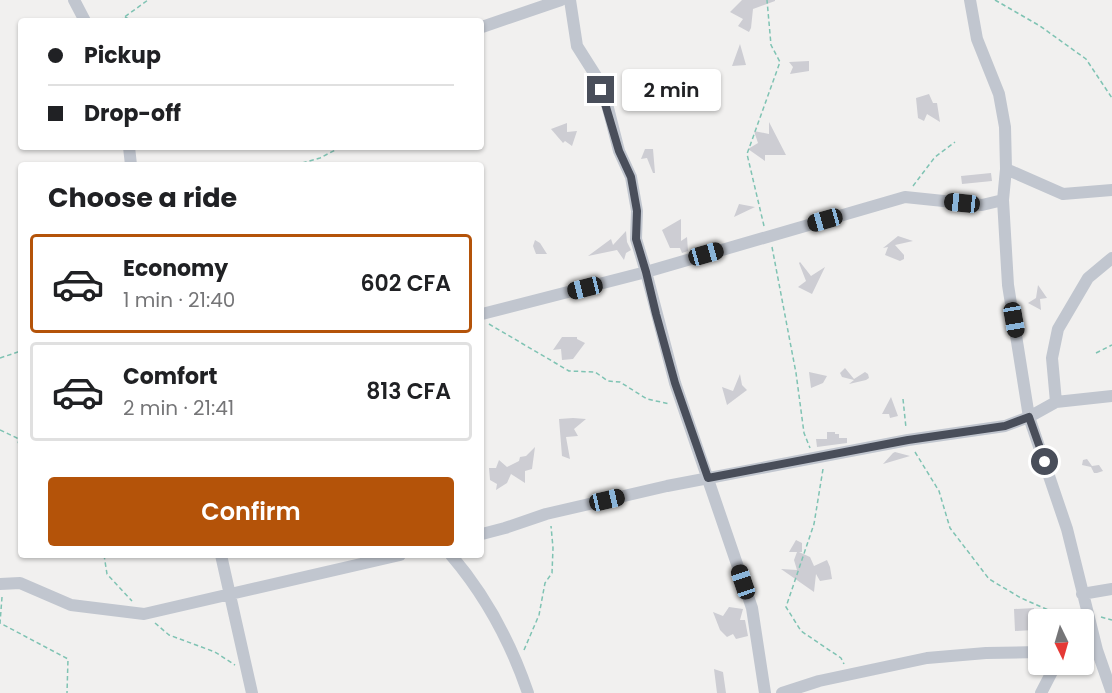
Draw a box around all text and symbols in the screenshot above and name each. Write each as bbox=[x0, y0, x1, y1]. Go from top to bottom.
text: Pickup bbox=[84, 40, 161, 71]
callout: 2 min bbox=[622, 69, 721, 111]
route end bbox=[587, 76, 614, 103]
text: 2 min bbox=[644, 76, 699, 104]
text: Drop-off bbox=[84, 98, 181, 129]
text: Choose a ride bbox=[48, 179, 237, 216]
car bbox=[943, 192, 981, 214]
car bbox=[805, 206, 845, 234]
car bbox=[686, 240, 726, 268]
text: Economy bbox=[123, 253, 228, 284]
icon: car bbox=[51, 257, 105, 311]
text: 602 CFA bbox=[361, 268, 451, 299]
car bbox=[565, 275, 605, 301]
text: 1 min · 21:40 bbox=[123, 286, 235, 314]
car bbox=[1002, 301, 1026, 339]
text: Comfort bbox=[123, 361, 217, 392]
icon: car bbox=[51, 365, 105, 419]
text: 813 CFA bbox=[366, 376, 451, 407]
text: 2 min · 21:41 bbox=[123, 394, 234, 422]
route start bbox=[1031, 448, 1058, 475]
button: Confirm bbox=[48, 477, 454, 546]
car bbox=[587, 487, 627, 513]
car bbox=[729, 562, 757, 602]
north arrow bbox=[1028, 609, 1094, 675]
map controls bbox=[1028, 609, 1094, 675]

